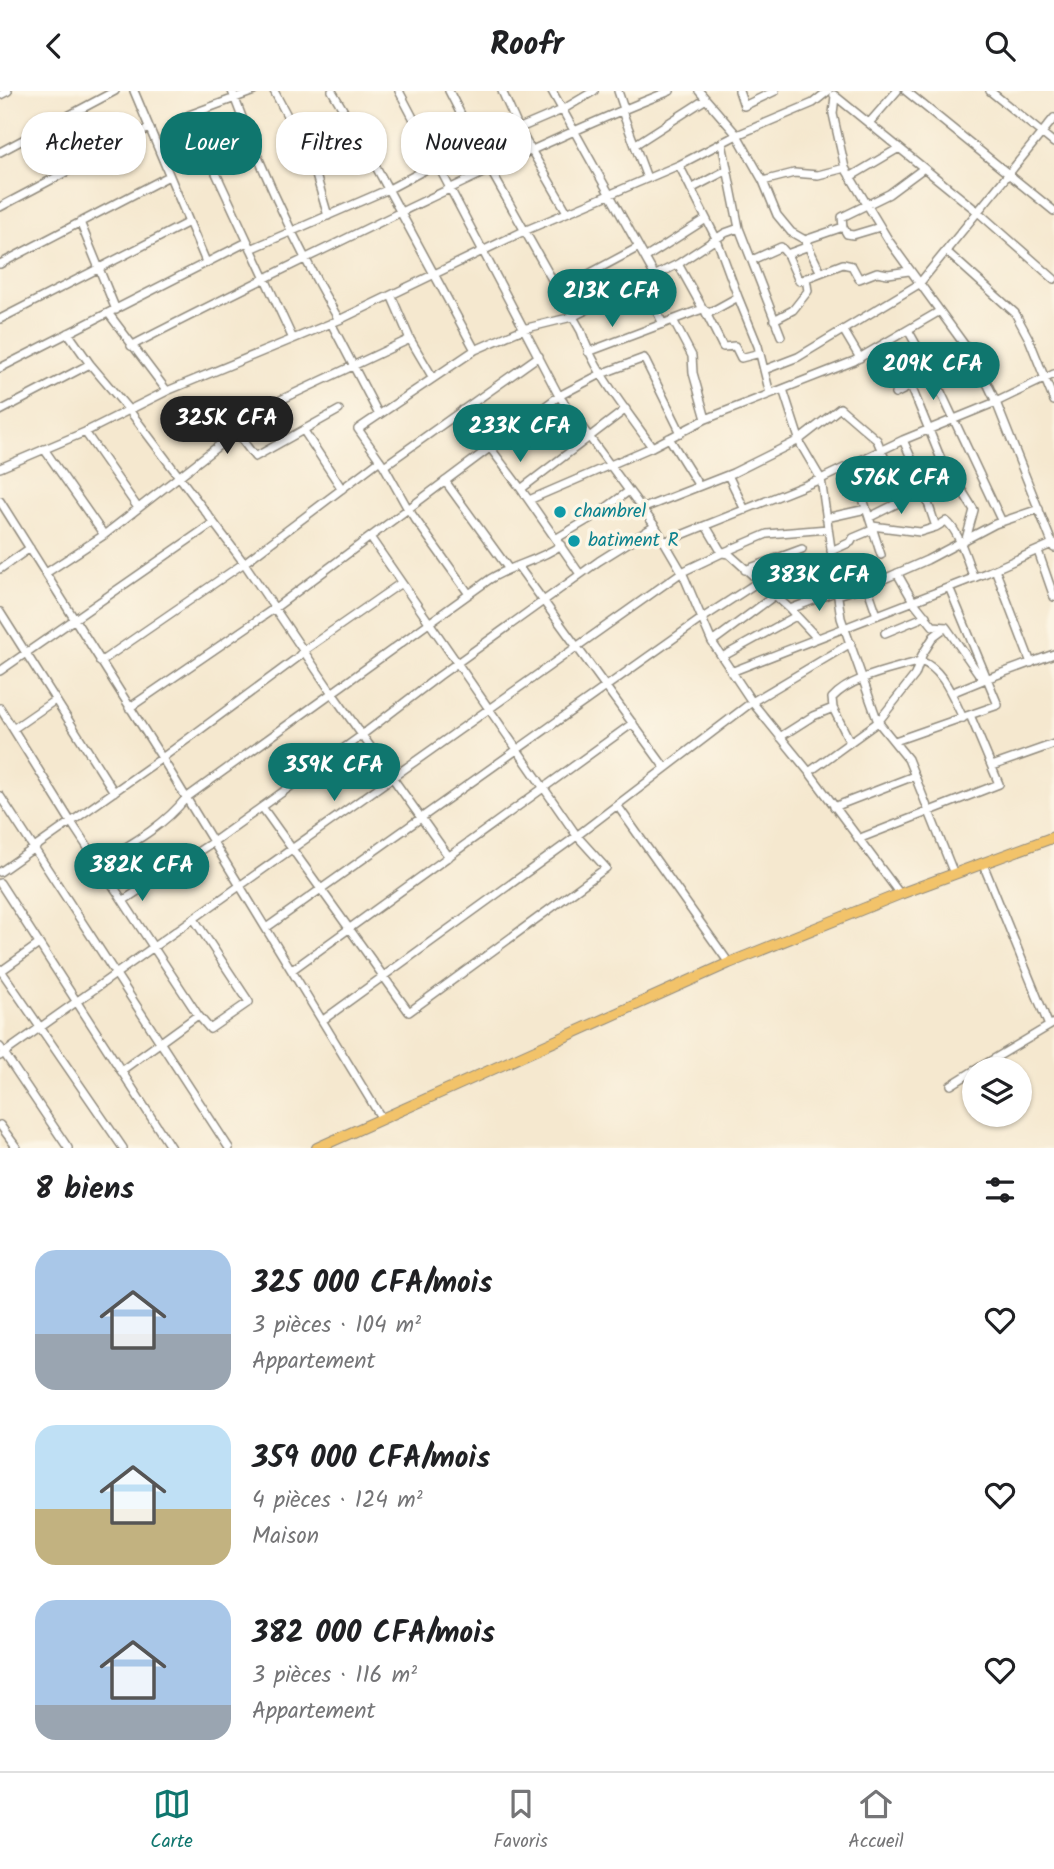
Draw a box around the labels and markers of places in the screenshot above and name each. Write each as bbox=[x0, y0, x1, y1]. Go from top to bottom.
pin: 213K CFA bbox=[540, 269, 684, 329]
pin: 209K CFA bbox=[861, 343, 1005, 402]
pin: 325K CFA bbox=[155, 397, 299, 456]
pin: 233K CFA bbox=[448, 405, 592, 464]
pin: 576K CFA bbox=[829, 457, 973, 516]
place label: chambrel bbox=[574, 497, 646, 527]
marker: chambrel bbox=[552, 504, 568, 520]
place label: batiment R bbox=[588, 526, 679, 556]
marker: batiment R bbox=[566, 533, 582, 549]
pin: 383K CFA bbox=[747, 553, 891, 613]
pin: 359K CFA bbox=[262, 743, 406, 803]
pin: 382K CFA bbox=[70, 843, 214, 903]

